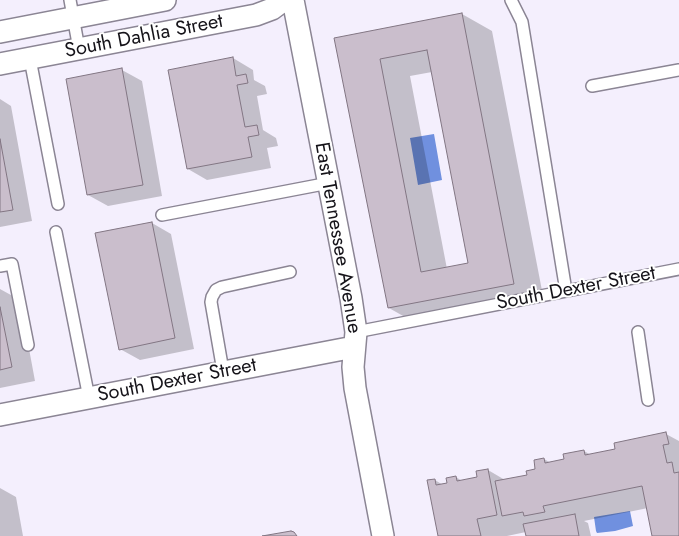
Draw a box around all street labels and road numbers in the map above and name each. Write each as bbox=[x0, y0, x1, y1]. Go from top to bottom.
street label: South Dahlia Street bbox=[63, 10, 225, 64]
street label: East Tennessee Avenue bbox=[308, 141, 366, 335]
street label: South Dexter Street bbox=[495, 262, 657, 316]
street label: South Dexter Street bbox=[96, 354, 258, 408]

